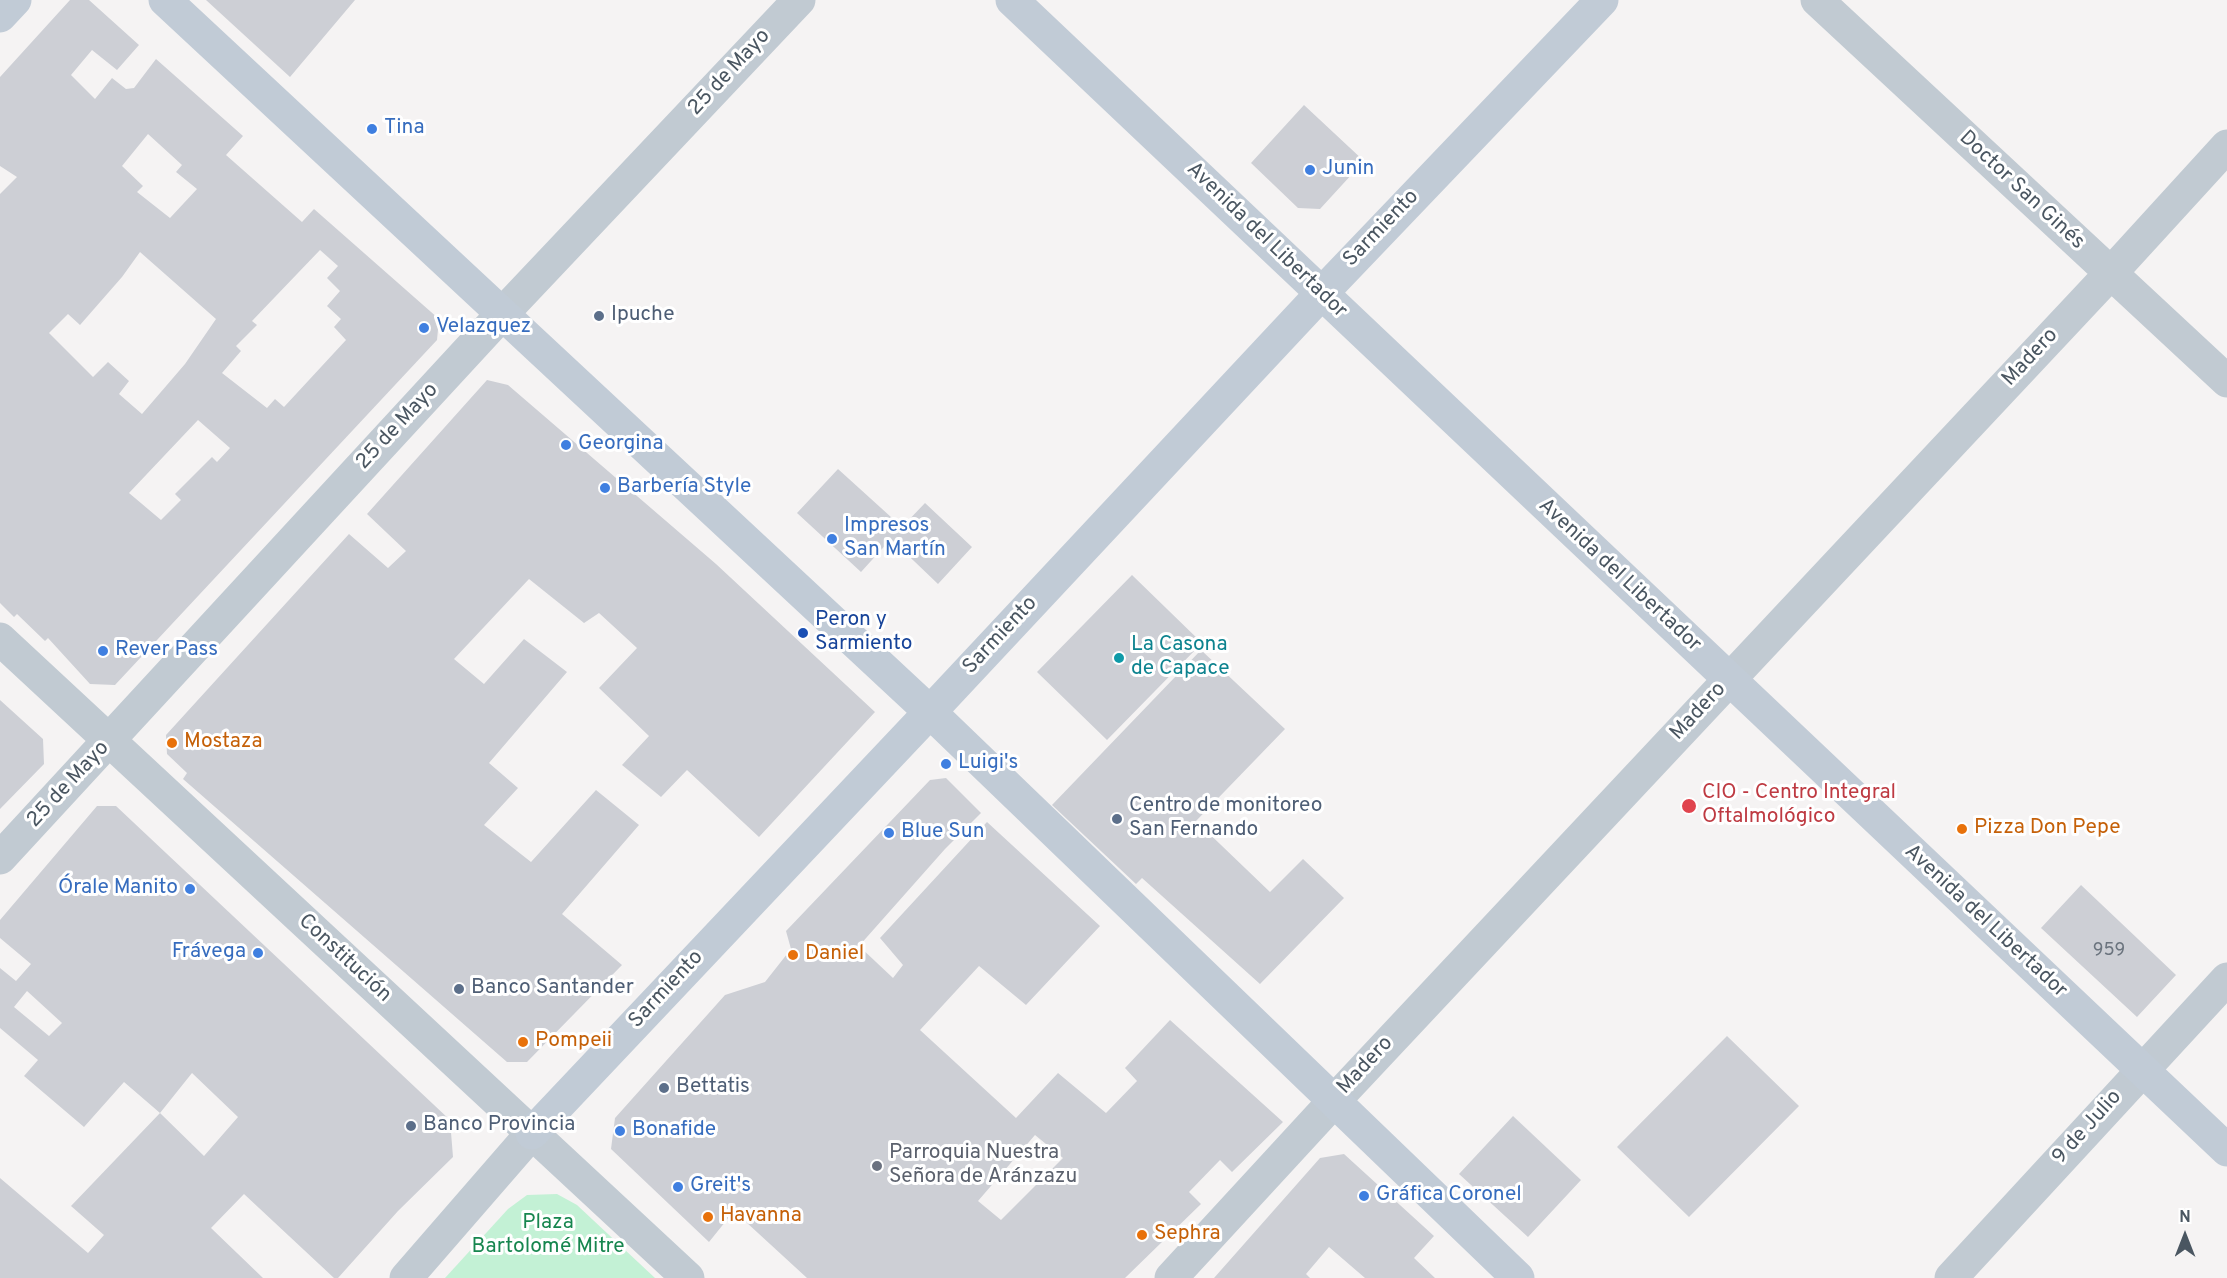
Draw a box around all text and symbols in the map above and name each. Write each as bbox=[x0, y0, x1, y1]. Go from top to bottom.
street label: 25 de Mayo bbox=[684, 25, 776, 121]
place label: Tina bbox=[384, 116, 425, 142]
marker: Tina bbox=[365, 122, 379, 136]
street label: Doctor San Ginés bbox=[1953, 126, 2089, 256]
place label: Junin bbox=[1322, 157, 1374, 183]
street label: Avenida del Libertador bbox=[1180, 158, 1352, 324]
marker: Junin bbox=[1303, 163, 1317, 177]
street label: Sarmiento bbox=[1339, 185, 1425, 273]
place label: Ipuche bbox=[611, 303, 674, 329]
marker: Ipuche bbox=[592, 309, 606, 323]
place label: Velazquez bbox=[436, 315, 531, 341]
marker: Velazquez bbox=[417, 321, 431, 335]
street label: Madero bbox=[1998, 324, 2064, 392]
street label: 25 de Mayo bbox=[352, 379, 444, 475]
place label: Georgina bbox=[578, 432, 664, 458]
marker: Georgina bbox=[559, 438, 573, 452]
place label: Barbería Style bbox=[617, 475, 751, 501]
marker: Barbería Style bbox=[598, 481, 612, 495]
street label: Avenida del Libertador bbox=[1532, 494, 1706, 658]
place label: Impresos San Martín bbox=[844, 514, 946, 564]
marker: Impresos San Martín bbox=[825, 532, 839, 546]
street label: Sarmiento bbox=[959, 592, 1043, 680]
place label: Peron y Sarmiento bbox=[815, 608, 913, 658]
marker: Peron y Sarmiento bbox=[796, 626, 810, 640]
place label: La Casona de Capace bbox=[1131, 633, 1229, 683]
place label: Rever Pass bbox=[115, 638, 218, 664]
marker: Rever Pass bbox=[96, 644, 110, 658]
marker: La Casona de Capace bbox=[1112, 651, 1126, 665]
street label: Madero bbox=[1666, 678, 1732, 746]
place label: Mostaza bbox=[184, 730, 262, 756]
marker: Mostaza bbox=[165, 736, 179, 750]
street label: 25 de Mayo bbox=[23, 737, 115, 833]
place label: Luigi's bbox=[958, 751, 1018, 777]
marker: Luigi's bbox=[939, 757, 953, 771]
place label: CIO - Centro Integral Oftalmológico bbox=[1702, 781, 1896, 831]
place label: Centro de monitoreo San Fernando bbox=[1129, 794, 1322, 844]
marker: CIO - Centro Integral Oftalmológico bbox=[1680, 797, 1698, 815]
marker: Centro de monitoreo San Fernando bbox=[1110, 812, 1124, 826]
place label: Pizza Don Pepe bbox=[1974, 816, 2121, 842]
place label: Blue Sun bbox=[901, 820, 985, 846]
marker: Pizza Don Pepe bbox=[1955, 822, 1969, 836]
marker: Blue Sun bbox=[882, 826, 896, 840]
street label: Avenida del Libertador bbox=[1898, 840, 2072, 1004]
place label: Órale Manito bbox=[58, 876, 178, 902]
marker: Órale Manito bbox=[183, 882, 197, 896]
street label: Constitución bbox=[292, 910, 396, 1008]
place label: Frávega bbox=[172, 940, 246, 966]
house number: 959 bbox=[2093, 940, 2125, 962]
place label: Daniel bbox=[805, 942, 864, 968]
marker: Frávega bbox=[251, 946, 265, 960]
street label: Sarmiento bbox=[625, 946, 709, 1034]
marker: Daniel bbox=[786, 948, 800, 962]
place label: Banco Santander bbox=[471, 976, 634, 1002]
marker: Banco Santander bbox=[452, 982, 466, 996]
place label: Pompeii bbox=[535, 1029, 612, 1055]
street label: Madero bbox=[1333, 1032, 1399, 1100]
marker: Pompeii bbox=[516, 1035, 530, 1049]
place label: Bettatis bbox=[676, 1075, 750, 1101]
marker: Bettatis bbox=[657, 1081, 671, 1095]
street label: 9 de Julio bbox=[2048, 1086, 2128, 1170]
place label: Banco Provincia bbox=[423, 1113, 575, 1139]
place label: Bonafide bbox=[632, 1118, 716, 1144]
marker: Banco Provincia bbox=[404, 1119, 418, 1133]
marker: Bonafide bbox=[613, 1124, 627, 1138]
place label: Parroquia Nuestra Señora de Aránzazu bbox=[889, 1141, 1077, 1191]
marker: Parroquia Nuestra Señora de Aránzazu bbox=[870, 1159, 884, 1173]
place label: Greit's bbox=[690, 1174, 751, 1200]
marker: Greit's bbox=[671, 1180, 685, 1194]
place label: Gráfica Coronel bbox=[1376, 1183, 1522, 1209]
marker: Gráfica Coronel bbox=[1357, 1189, 1371, 1203]
place label: Havanna bbox=[720, 1204, 802, 1230]
north arrow bbox=[2155, 1206, 2215, 1266]
text: N bbox=[2179, 1208, 2191, 1228]
marker: Havanna bbox=[701, 1210, 715, 1224]
park label: Plaza Bartolomé Mitre bbox=[472, 1211, 624, 1261]
place label: Sephra bbox=[1154, 1222, 1220, 1248]
marker: Sephra bbox=[1135, 1228, 1149, 1242]

